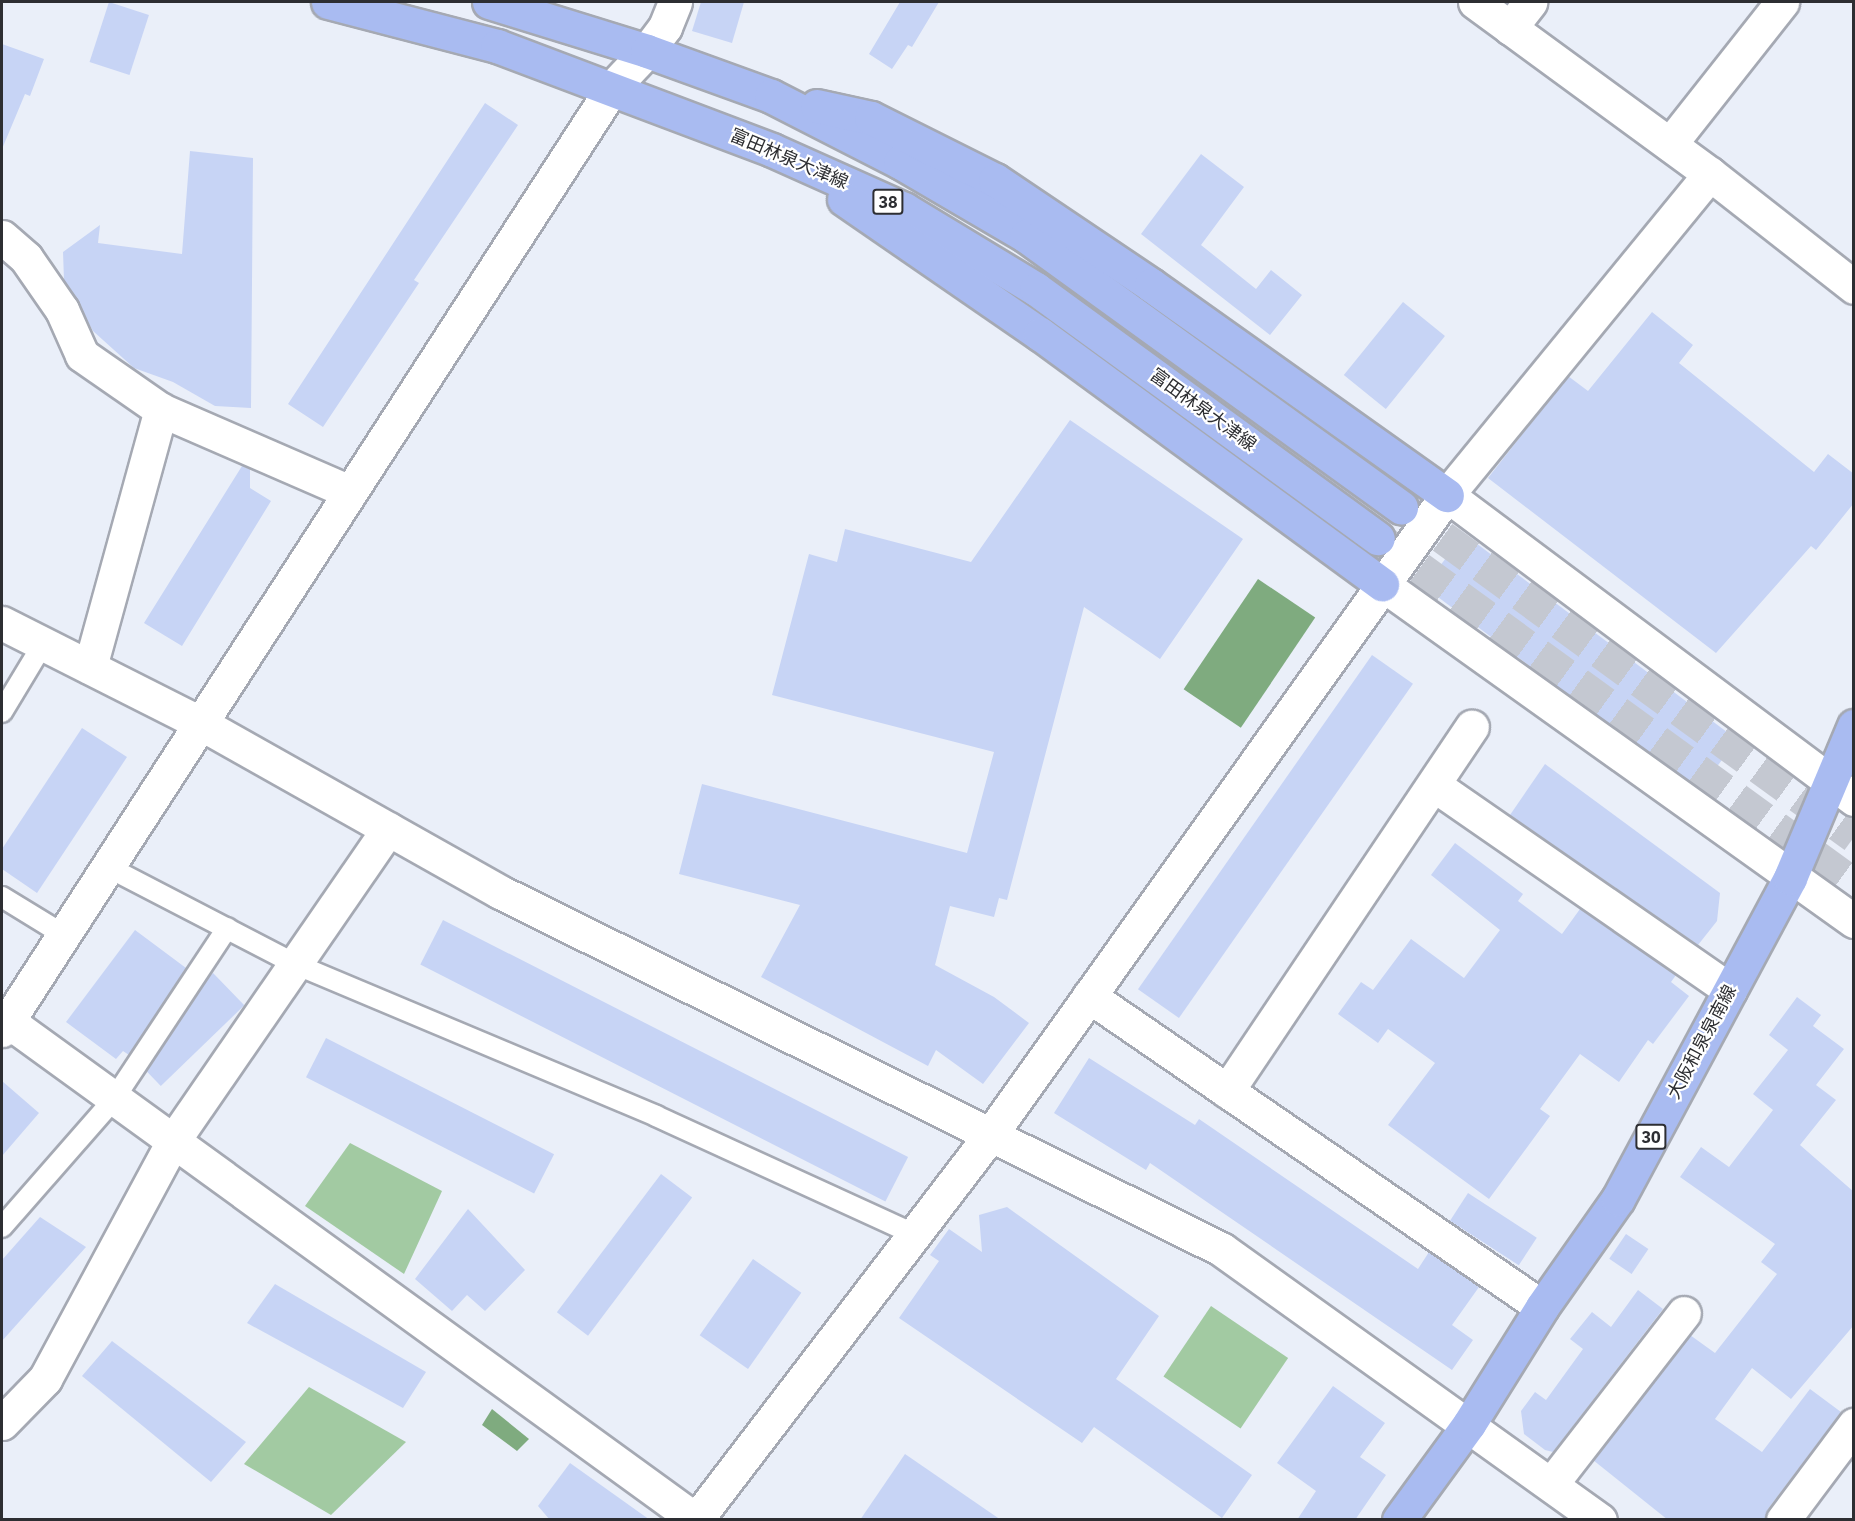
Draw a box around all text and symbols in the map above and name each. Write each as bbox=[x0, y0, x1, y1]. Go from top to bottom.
street label: 富田林泉大津線 bbox=[727, 124, 851, 194]
road number: 38 bbox=[872, 189, 904, 215]
street label: 富田林泉大津線 bbox=[1146, 364, 1260, 456]
street label: 大阪和泉泉南線 bbox=[1663, 981, 1741, 1103]
road number: 30 bbox=[1634, 1124, 1668, 1150]

